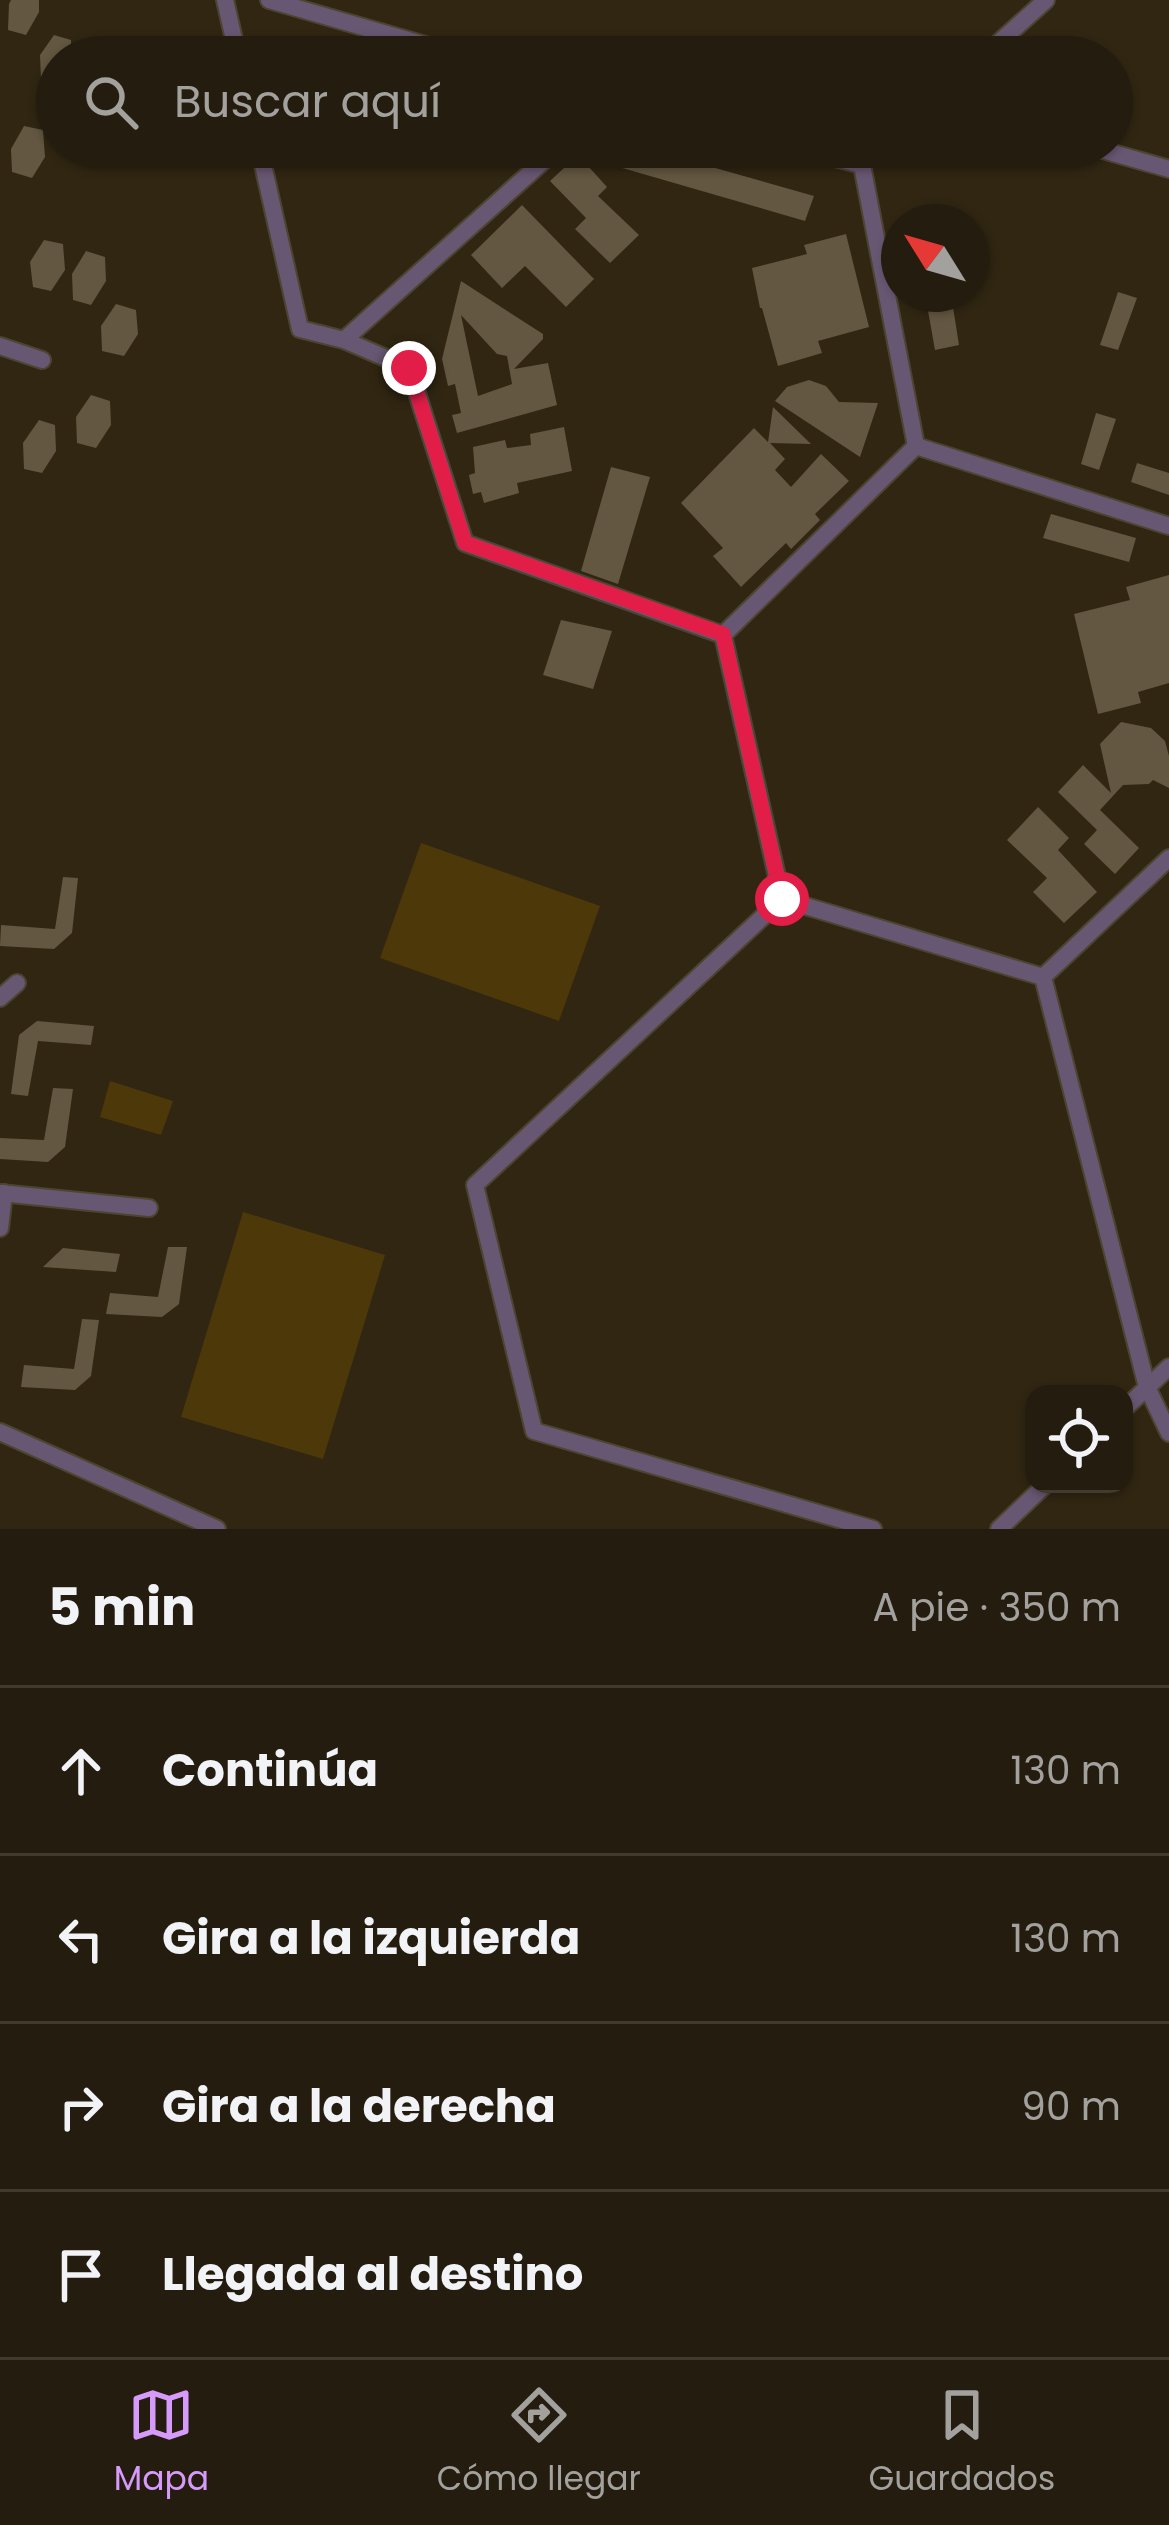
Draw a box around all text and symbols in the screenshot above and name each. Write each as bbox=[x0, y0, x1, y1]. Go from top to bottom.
search box bbox=[36, 36, 1133, 168]
icon: search bbox=[78, 69, 144, 135]
text: Buscar aquí bbox=[174, 70, 441, 133]
north arrow bbox=[881, 204, 989, 312]
route end bbox=[382, 341, 436, 395]
route start bbox=[755, 872, 809, 926]
map controls bbox=[1025, 1385, 1133, 1493]
button: locate bbox=[1025, 1385, 1133, 1493]
text: 5 min bbox=[48, 1571, 195, 1643]
text: A pie · 350 m bbox=[873, 1580, 1121, 1635]
icon: ahead bbox=[48, 1738, 114, 1804]
text: Continúa bbox=[162, 1739, 378, 1802]
text: 130 m bbox=[1010, 1743, 1121, 1798]
icon: left bbox=[48, 1906, 114, 1972]
text: Gira a la izquierda bbox=[162, 1907, 580, 1970]
text: 130 m bbox=[1010, 1911, 1121, 1966]
icon: right bbox=[48, 2074, 114, 2140]
text: Gira a la derecha bbox=[162, 2075, 556, 2138]
text: 90 m bbox=[1021, 2079, 1121, 2134]
icon: arrive bbox=[48, 2242, 114, 2308]
text: Llegada al destino bbox=[162, 2243, 584, 2306]
tab: Mapa bbox=[114, 2382, 209, 2504]
tab: Cómo llegar bbox=[437, 2382, 641, 2504]
tab: Guardados bbox=[869, 2382, 1055, 2504]

